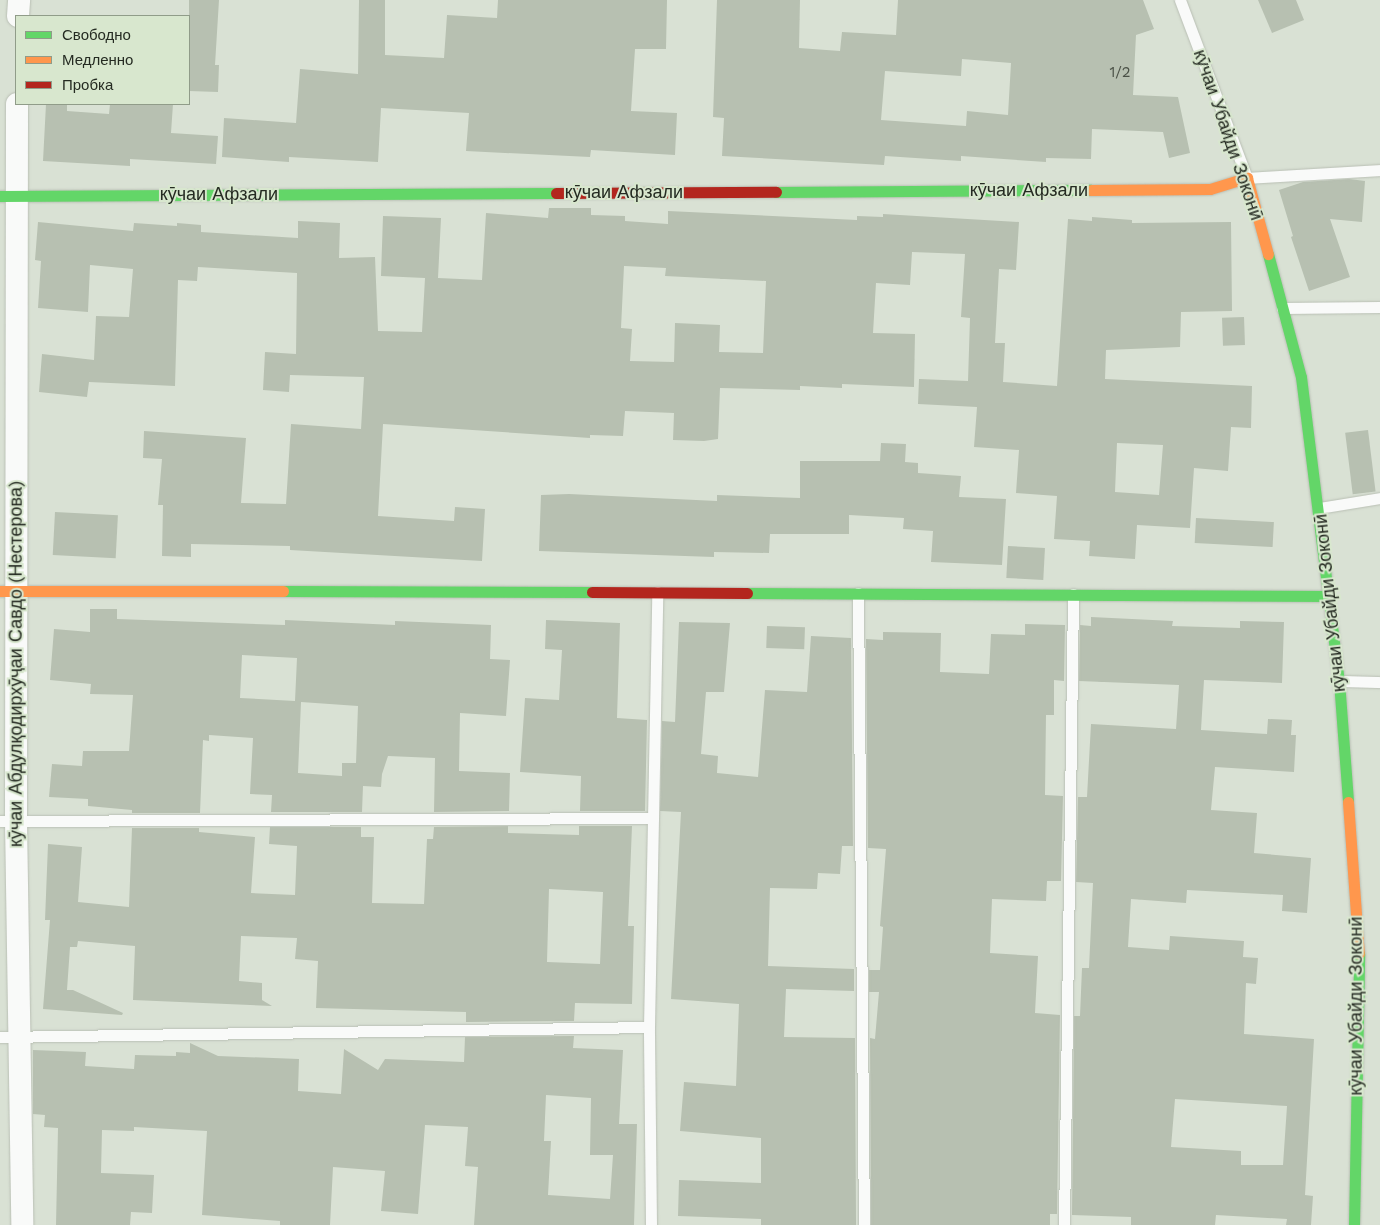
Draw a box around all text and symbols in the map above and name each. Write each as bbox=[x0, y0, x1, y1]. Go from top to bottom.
legend bbox=[15, 15, 190, 105]
text: Свободно bbox=[62, 26, 131, 44]
street label: кӯчаи Убайди Зоконӣ bbox=[1189, 47, 1267, 223]
text: Медленно bbox=[62, 51, 133, 69]
house number: 1/2 bbox=[1109, 64, 1131, 82]
text: Пробка bbox=[62, 76, 113, 94]
street label: кӯчаи Афзали bbox=[970, 179, 1088, 201]
street label: кӯчаи Афзали bbox=[565, 181, 683, 203]
street label: кӯчаи Афзали bbox=[160, 183, 278, 205]
street label: кӯчаи Абдулқодирхӯҷаи Савдо (Нестерова) bbox=[5, 481, 27, 847]
street label: кӯчаи Убайди Зоконӣ bbox=[1310, 513, 1350, 693]
street label: кӯчаи Убайди Зоконӣ bbox=[1345, 916, 1367, 1096]

